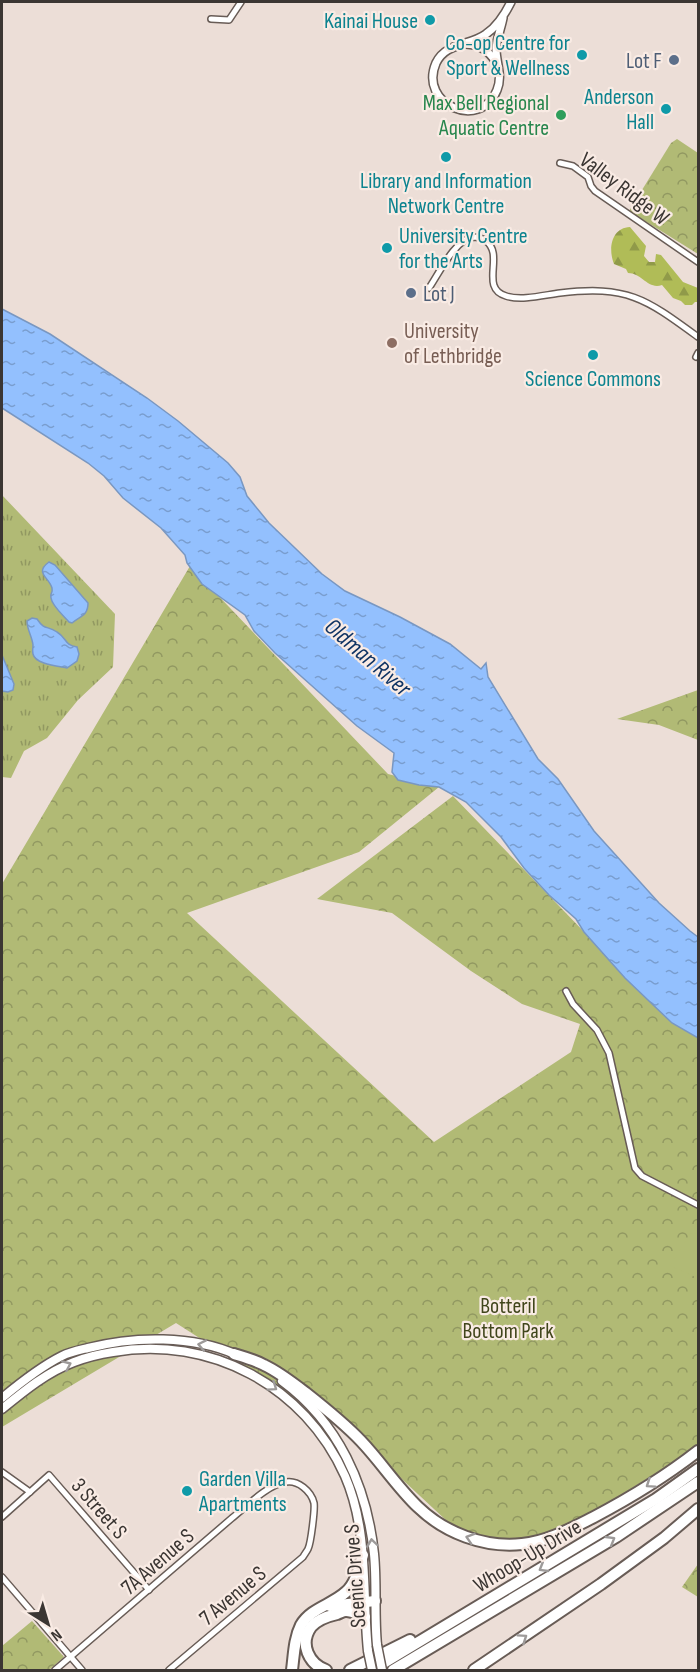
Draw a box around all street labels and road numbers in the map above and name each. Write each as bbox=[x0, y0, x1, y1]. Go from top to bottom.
street label: Valley Ridge W bbox=[574, 147, 674, 232]
street label: 3 Street S bbox=[65, 1473, 133, 1545]
street label: Whoop-Up Drive bbox=[469, 1514, 587, 1599]
street label: 7A Avenue S bbox=[116, 1523, 200, 1601]
street label: Scenic Drive S bbox=[338, 1523, 373, 1629]
street label: 7 Avenue S bbox=[194, 1560, 272, 1632]

